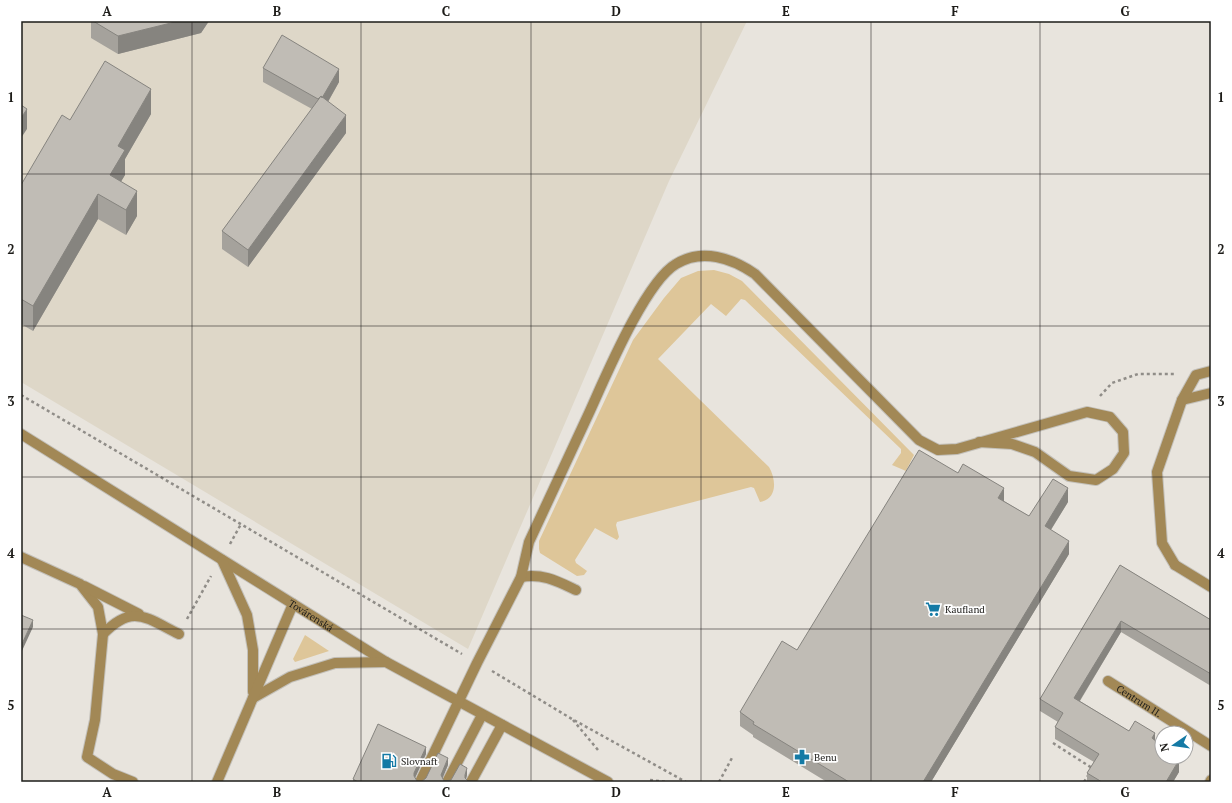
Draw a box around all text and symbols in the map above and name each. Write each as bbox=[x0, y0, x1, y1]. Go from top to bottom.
text: A bbox=[102, 2, 112, 20]
text: B bbox=[273, 2, 281, 20]
text: C bbox=[442, 2, 450, 20]
text: D bbox=[611, 2, 621, 20]
text: E bbox=[782, 2, 790, 20]
text: F bbox=[951, 2, 959, 20]
text: G bbox=[1120, 2, 1130, 20]
text: 1 bbox=[7, 88, 15, 106]
text: 1 bbox=[1217, 88, 1225, 106]
text: 2 bbox=[7, 240, 15, 258]
text: 2 bbox=[1217, 240, 1225, 258]
text: 3 bbox=[7, 392, 15, 410]
text: 3 bbox=[1217, 392, 1225, 410]
text: 4 bbox=[7, 544, 15, 562]
text: 4 bbox=[1217, 544, 1225, 562]
street label: Továrenská bbox=[286, 597, 336, 634]
supermarket icon: Kaufland bbox=[924, 600, 942, 618]
place label: Kaufland bbox=[945, 603, 985, 616]
street label: Centrum II. bbox=[1114, 682, 1164, 721]
text: 5 bbox=[7, 696, 15, 714]
text: 5 bbox=[1217, 696, 1225, 714]
north arrow bbox=[1154, 725, 1194, 765]
text: N bbox=[1156, 741, 1172, 753]
pharmacy icon: Benu bbox=[793, 748, 811, 766]
place label: Benu bbox=[814, 751, 837, 764]
fuel station icon: Slovnaft bbox=[380, 752, 398, 770]
place label: Slovnaft bbox=[401, 755, 438, 768]
text: A bbox=[102, 783, 112, 801]
text: B bbox=[273, 783, 281, 801]
text: C bbox=[442, 783, 450, 801]
text: D bbox=[611, 783, 621, 801]
text: E bbox=[782, 783, 790, 801]
text: F bbox=[951, 783, 959, 801]
text: G bbox=[1120, 783, 1130, 801]

